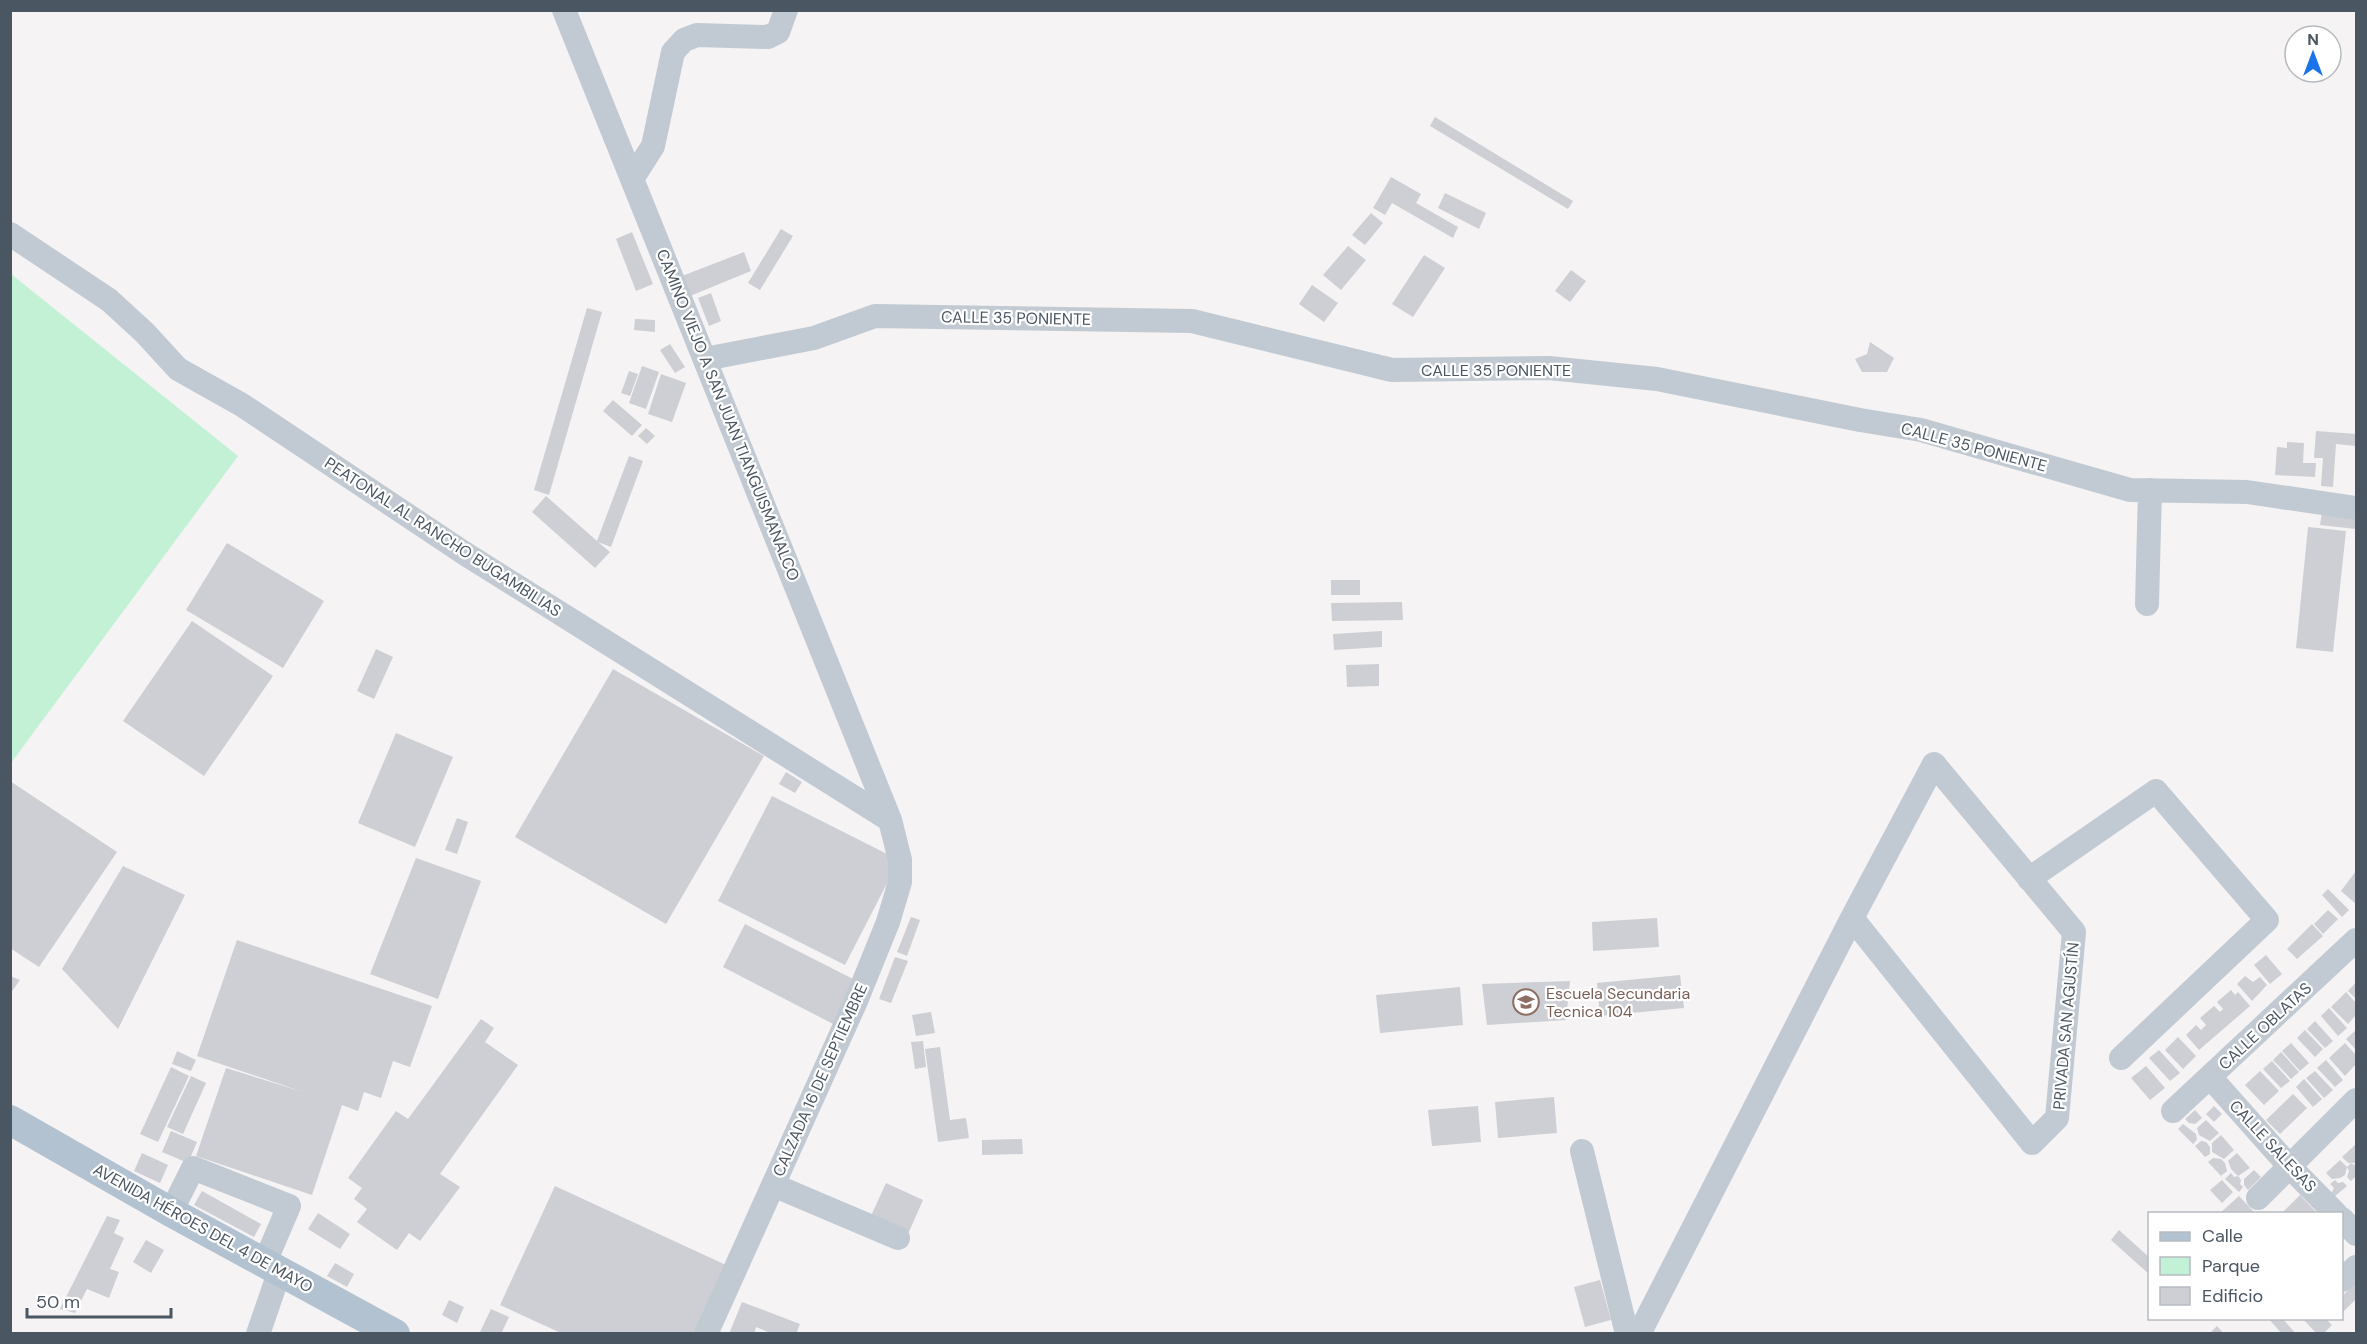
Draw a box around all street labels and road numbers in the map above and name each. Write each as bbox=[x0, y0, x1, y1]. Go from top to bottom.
street label: CAMINO VIEJO A SAN JUAN TIANGUISMANALCO bbox=[652, 246, 804, 584]
street label: CALLE 35 PONIENTE bbox=[941, 306, 1091, 330]
street label: CALLE 35 PONIENTE bbox=[1421, 360, 1571, 381]
street label: CALLE 35 PONIENTE bbox=[1899, 417, 2049, 477]
street label: PEATONAL AL RANCHO BUGAMBILIAS bbox=[321, 452, 565, 622]
street label: PRIVADA SAN AGUSTÍN bbox=[2048, 941, 2084, 1111]
street label: CALLE OBLATAS bbox=[2214, 978, 2316, 1074]
street label: CALZADA 16 DE SEPTIEMBRE bbox=[768, 980, 872, 1180]
street label: CALLE SALESAS bbox=[2225, 1095, 2321, 1197]
street label: AVENIDA HÉROES DEL 4 DE MAYO bbox=[89, 1159, 317, 1297]

